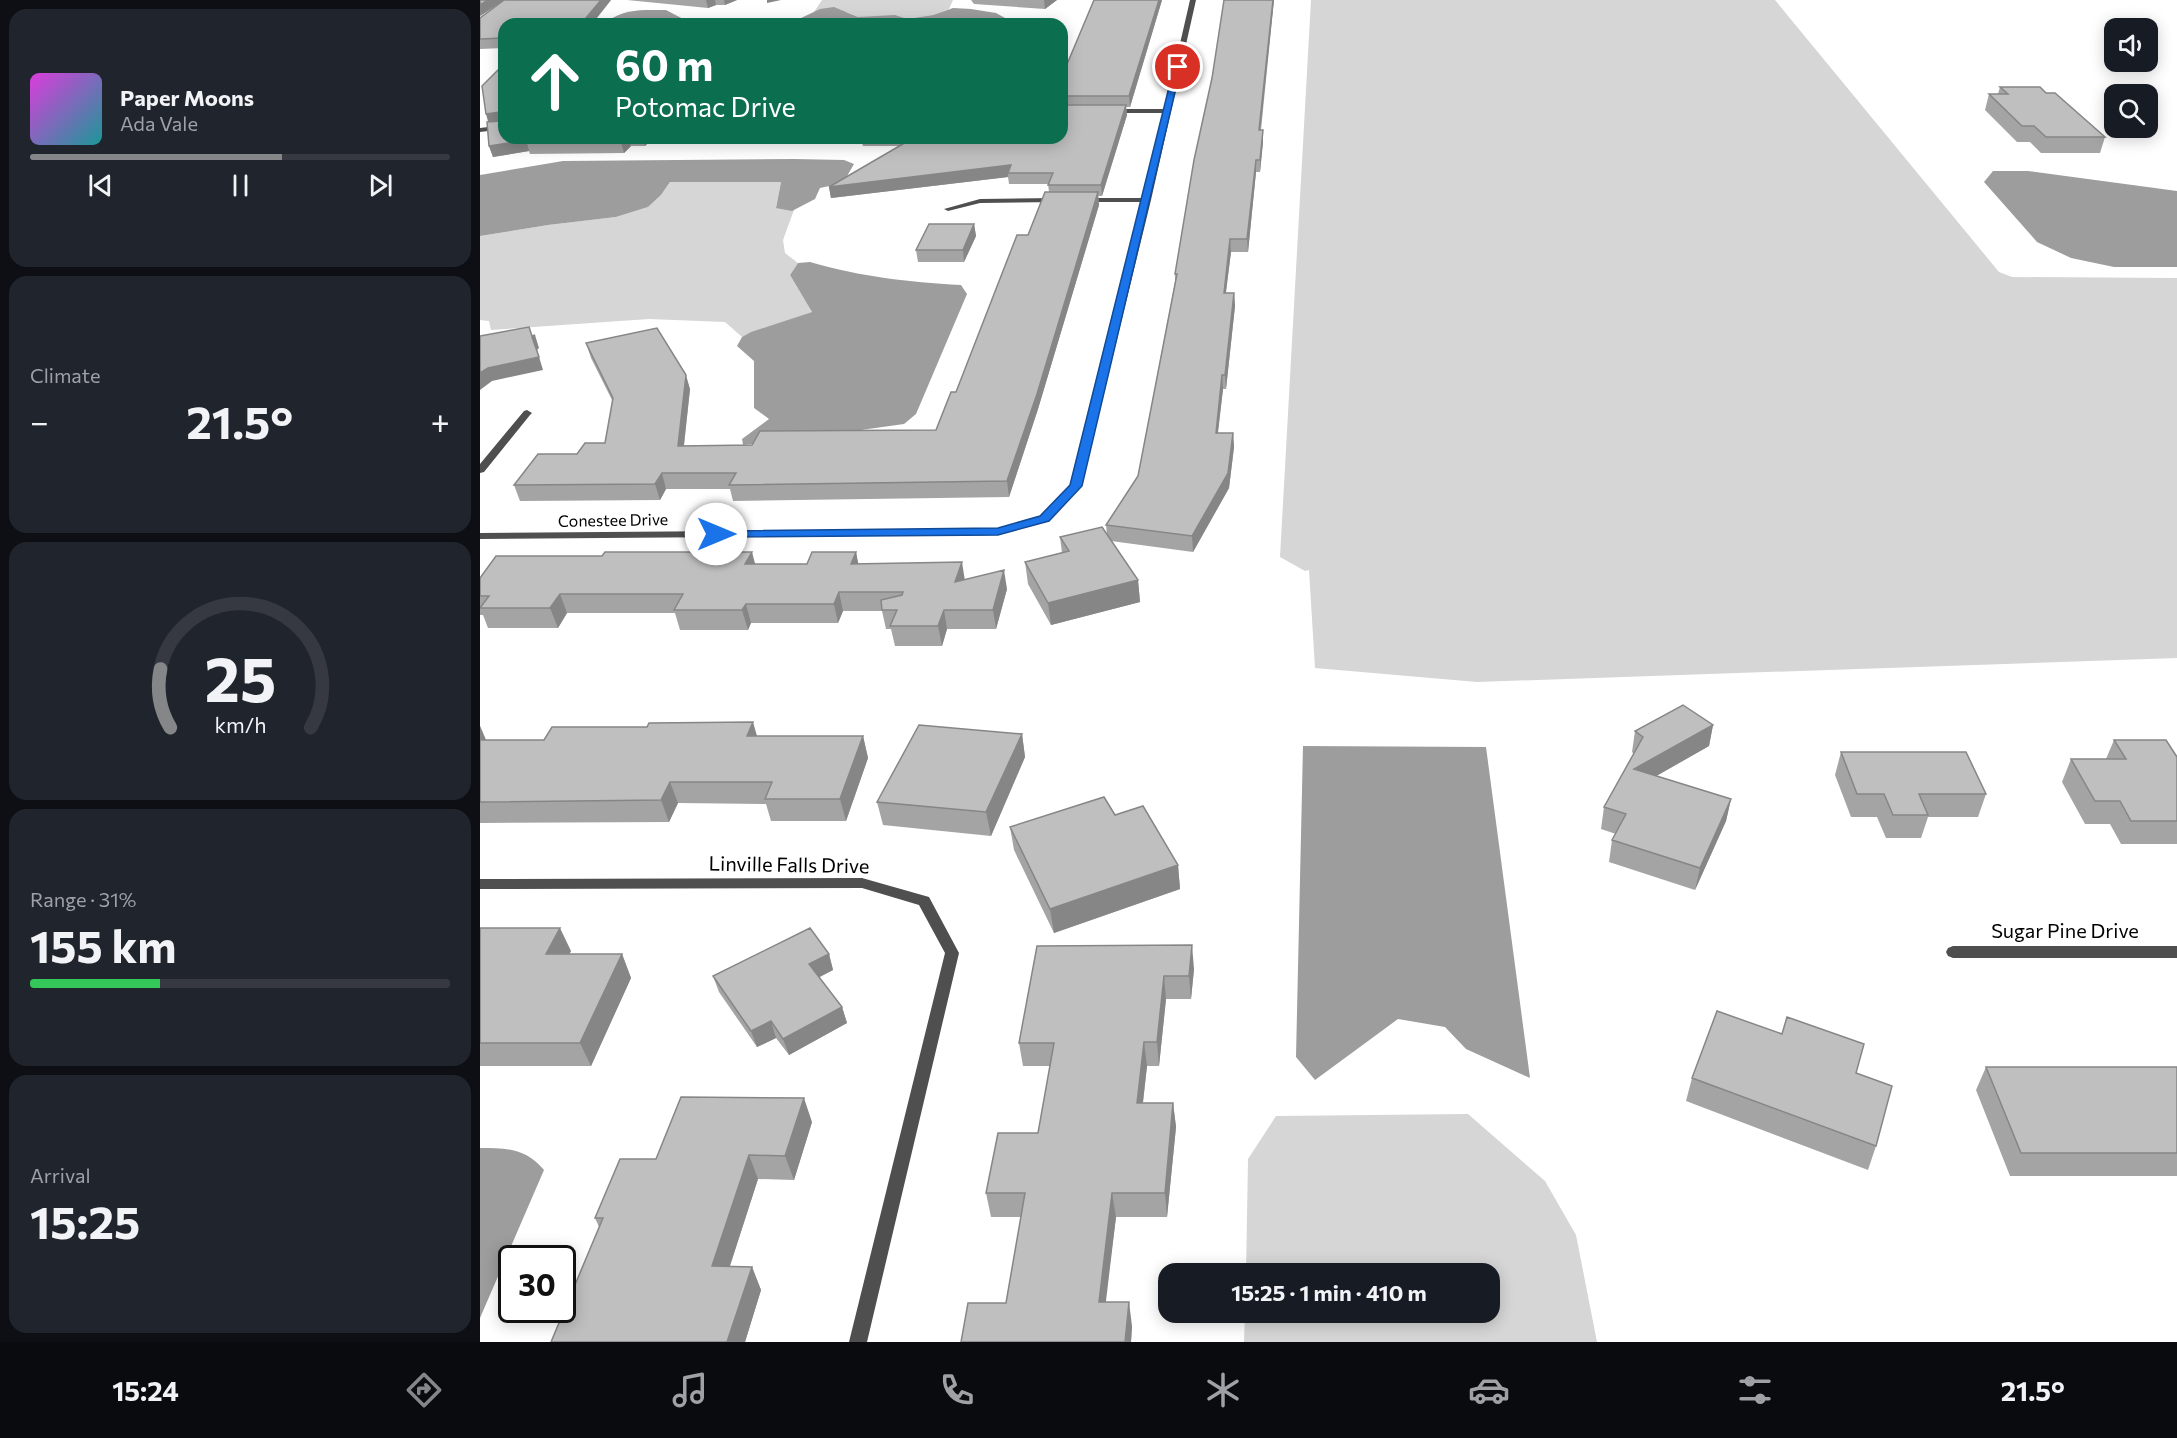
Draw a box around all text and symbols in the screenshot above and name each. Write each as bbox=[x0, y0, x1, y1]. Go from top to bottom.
map controls bbox=[2104, 18, 2158, 138]
button: sound bbox=[2104, 18, 2158, 72]
text: 60 m bbox=[615, 38, 714, 90]
pin bbox=[1152, 41, 1203, 92]
icon: ahead bbox=[516, 42, 594, 120]
icon: arrive bbox=[1161, 50, 1194, 83]
text: Paper Moons bbox=[120, 84, 254, 111]
button: search bbox=[2104, 84, 2158, 138]
text: Potomac Drive bbox=[615, 90, 796, 123]
text: Ada Vale bbox=[120, 111, 198, 135]
icon: previous bbox=[84, 169, 117, 202]
icon: pause bbox=[224, 169, 257, 202]
icon: next bbox=[364, 169, 397, 202]
text: Climate bbox=[30, 363, 100, 387]
text: 21.5° bbox=[186, 393, 293, 448]
text: − bbox=[30, 400, 49, 441]
text: + bbox=[431, 400, 450, 441]
position arrow bbox=[684, 502, 748, 566]
street label: Conestee Drive bbox=[558, 509, 668, 530]
text: 25 bbox=[204, 639, 276, 715]
text: km/h bbox=[214, 711, 266, 737]
street label: Linville Falls Drive bbox=[708, 851, 870, 877]
text: Range · 31% bbox=[30, 887, 136, 911]
text: 155 km bbox=[30, 917, 177, 972]
street label: Sugar Pine Drive bbox=[1991, 918, 2139, 942]
text: Arrival bbox=[30, 1163, 91, 1187]
text: 15:25 bbox=[30, 1193, 140, 1248]
speed limit sign: 30 bbox=[498, 1245, 576, 1323]
text: 15:25 · 1 min · 410 m bbox=[1231, 1279, 1427, 1306]
icon: directions bbox=[403, 1369, 445, 1411]
icon: music bbox=[669, 1369, 711, 1411]
icon: phone bbox=[936, 1369, 978, 1411]
icon: climate bbox=[1202, 1369, 1244, 1411]
icon: car bbox=[1468, 1369, 1510, 1411]
icon: filters bbox=[1734, 1369, 1776, 1411]
text: 15:24 bbox=[112, 1374, 179, 1407]
text: 21.5° bbox=[2001, 1374, 2065, 1407]

